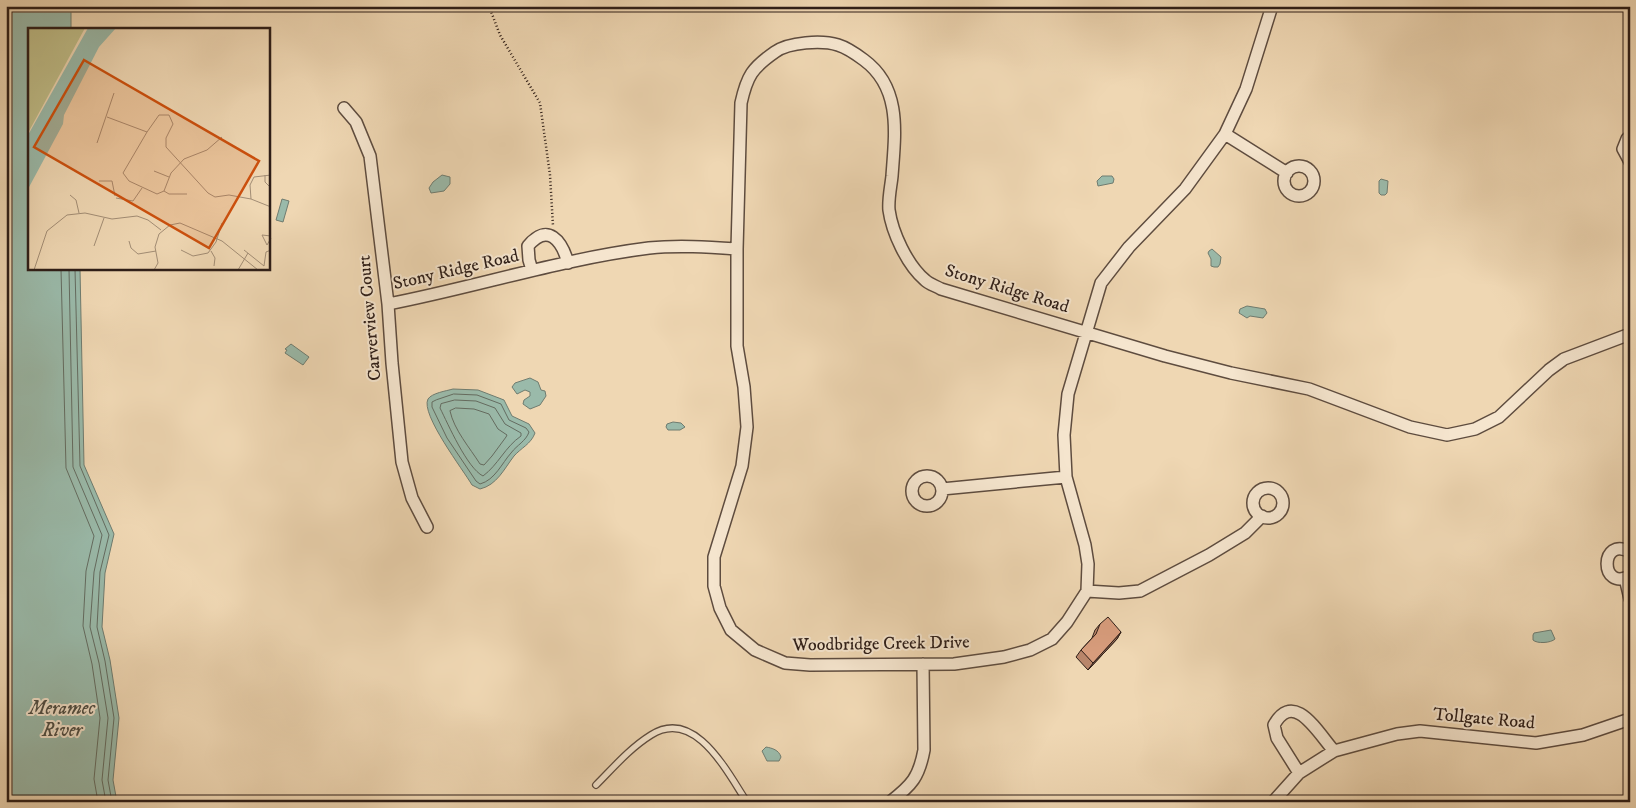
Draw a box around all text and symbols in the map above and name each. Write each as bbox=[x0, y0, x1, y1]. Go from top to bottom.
inset map bbox=[28, 28, 270, 270]
street label: Stony Ridge Road bbox=[391, 245, 521, 295]
street label: Carverview Court bbox=[354, 254, 386, 382]
street label: Stony Ridge Road bbox=[942, 260, 1072, 318]
street label: Woodbridge Creek Drive bbox=[791, 631, 970, 657]
water label: Meramec River bbox=[27, 697, 96, 742]
street label: Tollgate Road bbox=[1432, 704, 1536, 734]

